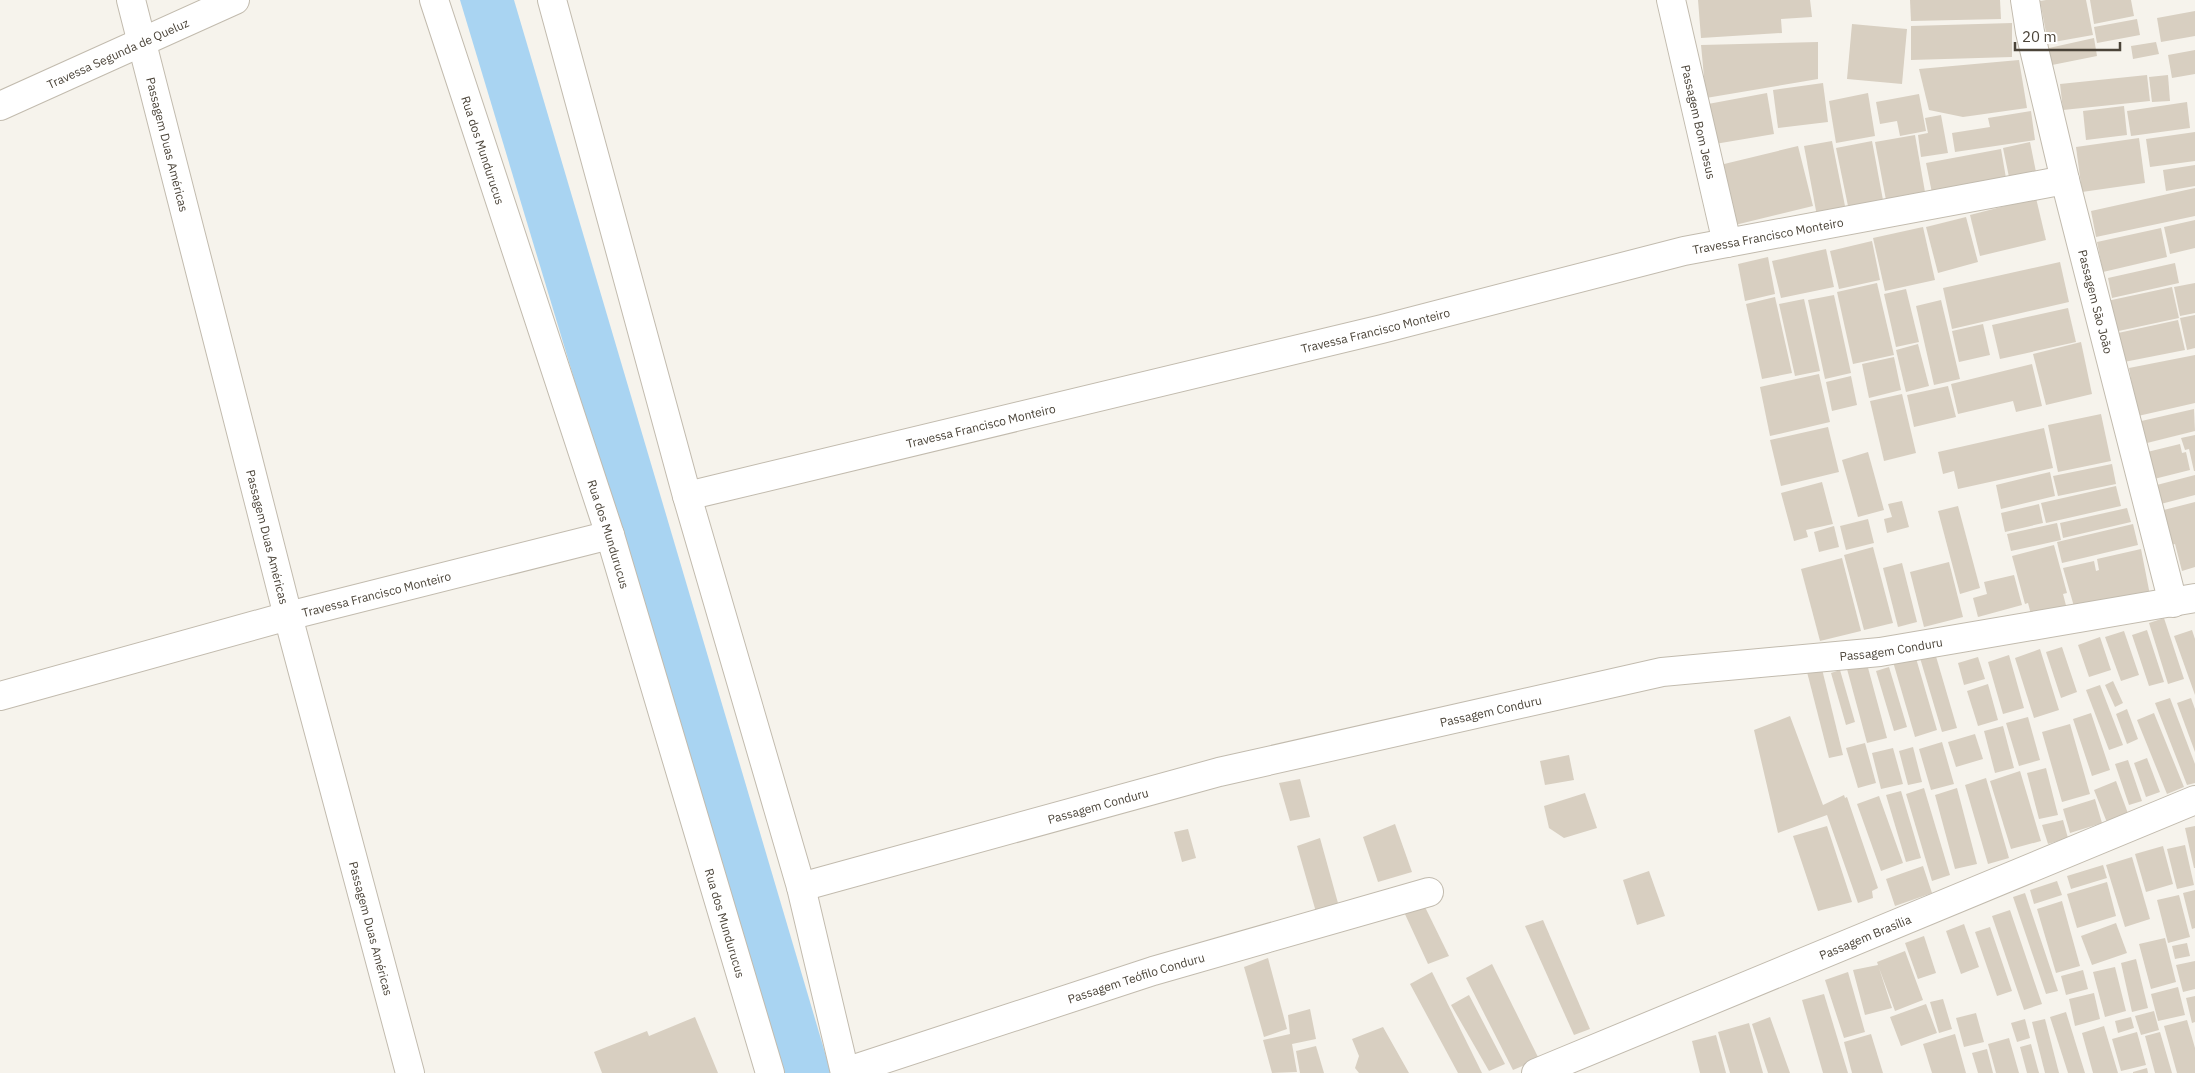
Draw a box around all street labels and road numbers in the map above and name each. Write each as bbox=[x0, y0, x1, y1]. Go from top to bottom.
street label: Travessa Segunda de Queluz bbox=[44, 14, 191, 91]
street label: Passagem Bom Jesus bbox=[1679, 63, 1720, 181]
street label: Passagem Duas Américas bbox=[143, 75, 192, 213]
street label: Rua dos Mundurucus bbox=[459, 94, 508, 206]
street label: Travessa Francisco Monteiro bbox=[1691, 214, 1845, 257]
street label: Passagem São João bbox=[2076, 248, 2117, 355]
street label: Travessa Francisco Monteiro bbox=[1299, 304, 1452, 356]
street label: Travessa Francisco Monteiro bbox=[904, 400, 1057, 451]
street label: Passagem Duas Américas bbox=[243, 468, 292, 606]
street label: Rua dos Mundurucus bbox=[585, 478, 633, 590]
street label: Travessa Francisco Monteiro bbox=[300, 568, 453, 620]
street label: Passagem Conduru bbox=[1839, 634, 1944, 663]
street label: Passagem Conduru bbox=[1438, 692, 1543, 729]
street label: Passagem Conduru bbox=[1046, 784, 1150, 826]
street label: Passagem Duas Américas bbox=[346, 860, 397, 997]
street label: Rua dos Mundurucus bbox=[702, 867, 749, 980]
street label: Passagem Brasília bbox=[1817, 911, 1914, 962]
street label: Passagem Teófilo Conduru bbox=[1066, 949, 1206, 1006]

